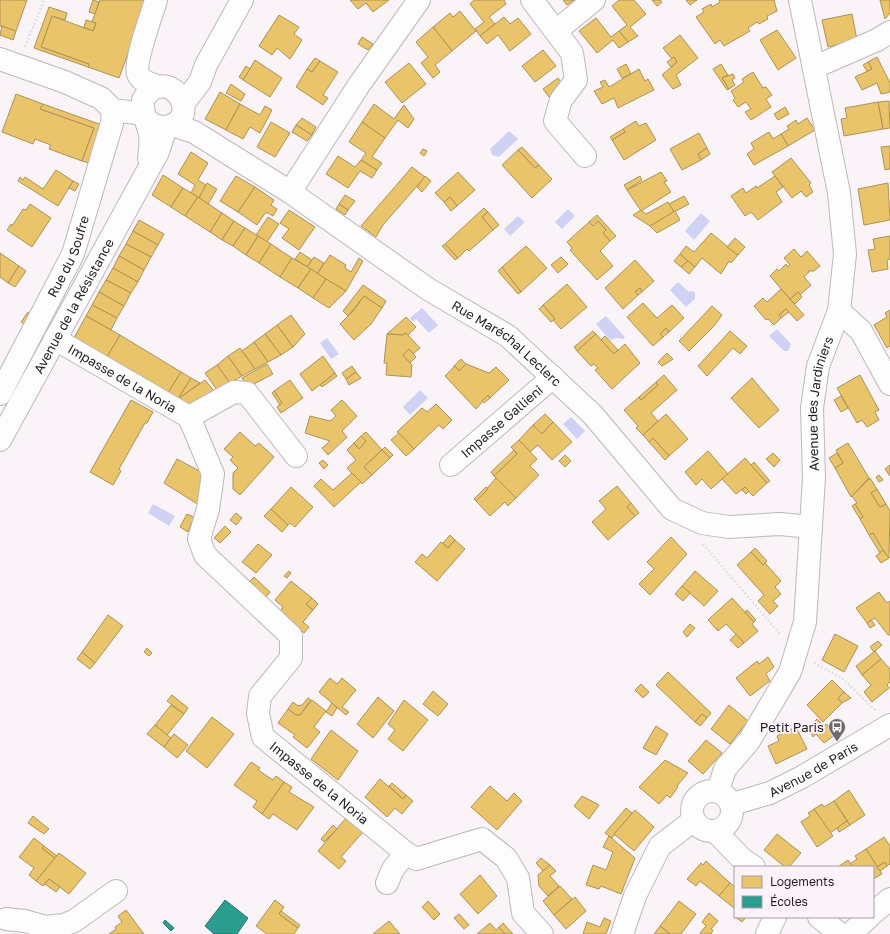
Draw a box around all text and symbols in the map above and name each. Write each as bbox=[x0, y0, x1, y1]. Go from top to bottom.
street label: Rue du Soufre bbox=[44, 213, 92, 300]
street label: Avenue de la Résistance bbox=[30, 236, 117, 376]
street label: Rue Maréchal Leclerc bbox=[449, 297, 565, 390]
street label: Avenue des Jardiniers bbox=[804, 334, 837, 471]
street label: Impasse de la Noria bbox=[65, 340, 179, 416]
street label: Impasse Gallieni bbox=[458, 382, 546, 461]
bus stop icon: Petit Paris bbox=[827, 717, 847, 742]
place label: Petit Paris bbox=[760, 719, 824, 735]
street label: Impasse de la Noria bbox=[267, 738, 372, 828]
street label: Avenue de Paris bbox=[766, 738, 861, 800]
legend bbox=[734, 866, 874, 918]
text: Logements bbox=[770, 874, 834, 889]
text: Écoles bbox=[770, 894, 808, 909]

